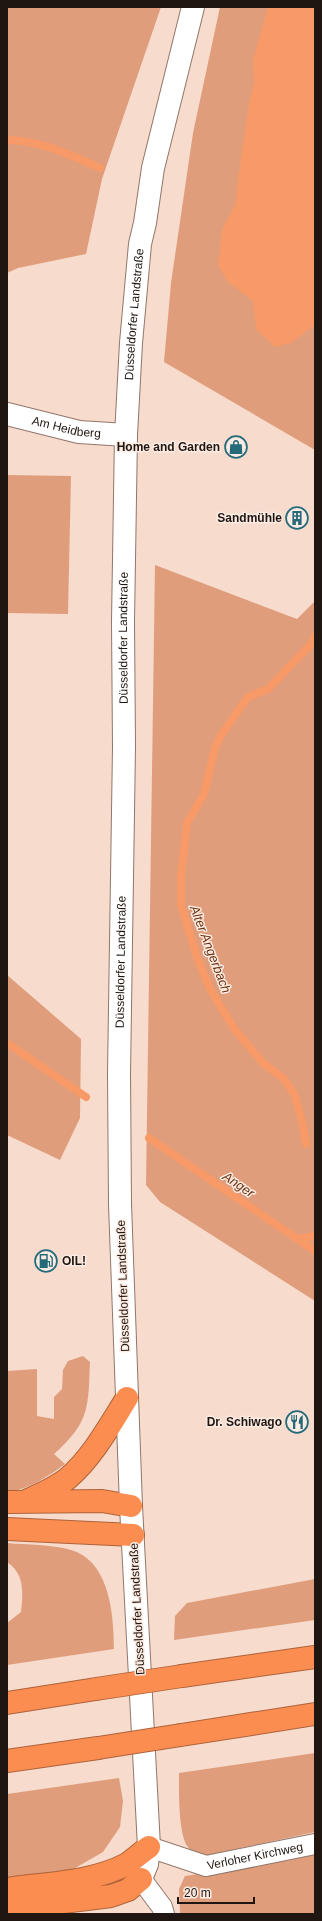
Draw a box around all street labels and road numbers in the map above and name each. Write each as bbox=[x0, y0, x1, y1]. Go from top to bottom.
street label: Düsseldorfer Landstraße bbox=[122, 247, 147, 381]
street label: Am Heidberg bbox=[30, 413, 101, 440]
street label: Düsseldorfer Landstraße bbox=[116, 571, 131, 704]
street label: Düsseldorfer Landstraße bbox=[113, 895, 129, 1028]
street label: Düsseldorfer Landstraße bbox=[114, 1219, 132, 1352]
street label: Düsseldorfer Landstraße bbox=[127, 1542, 147, 1675]
street label: Verloher Kirchweg bbox=[206, 1840, 304, 1873]

